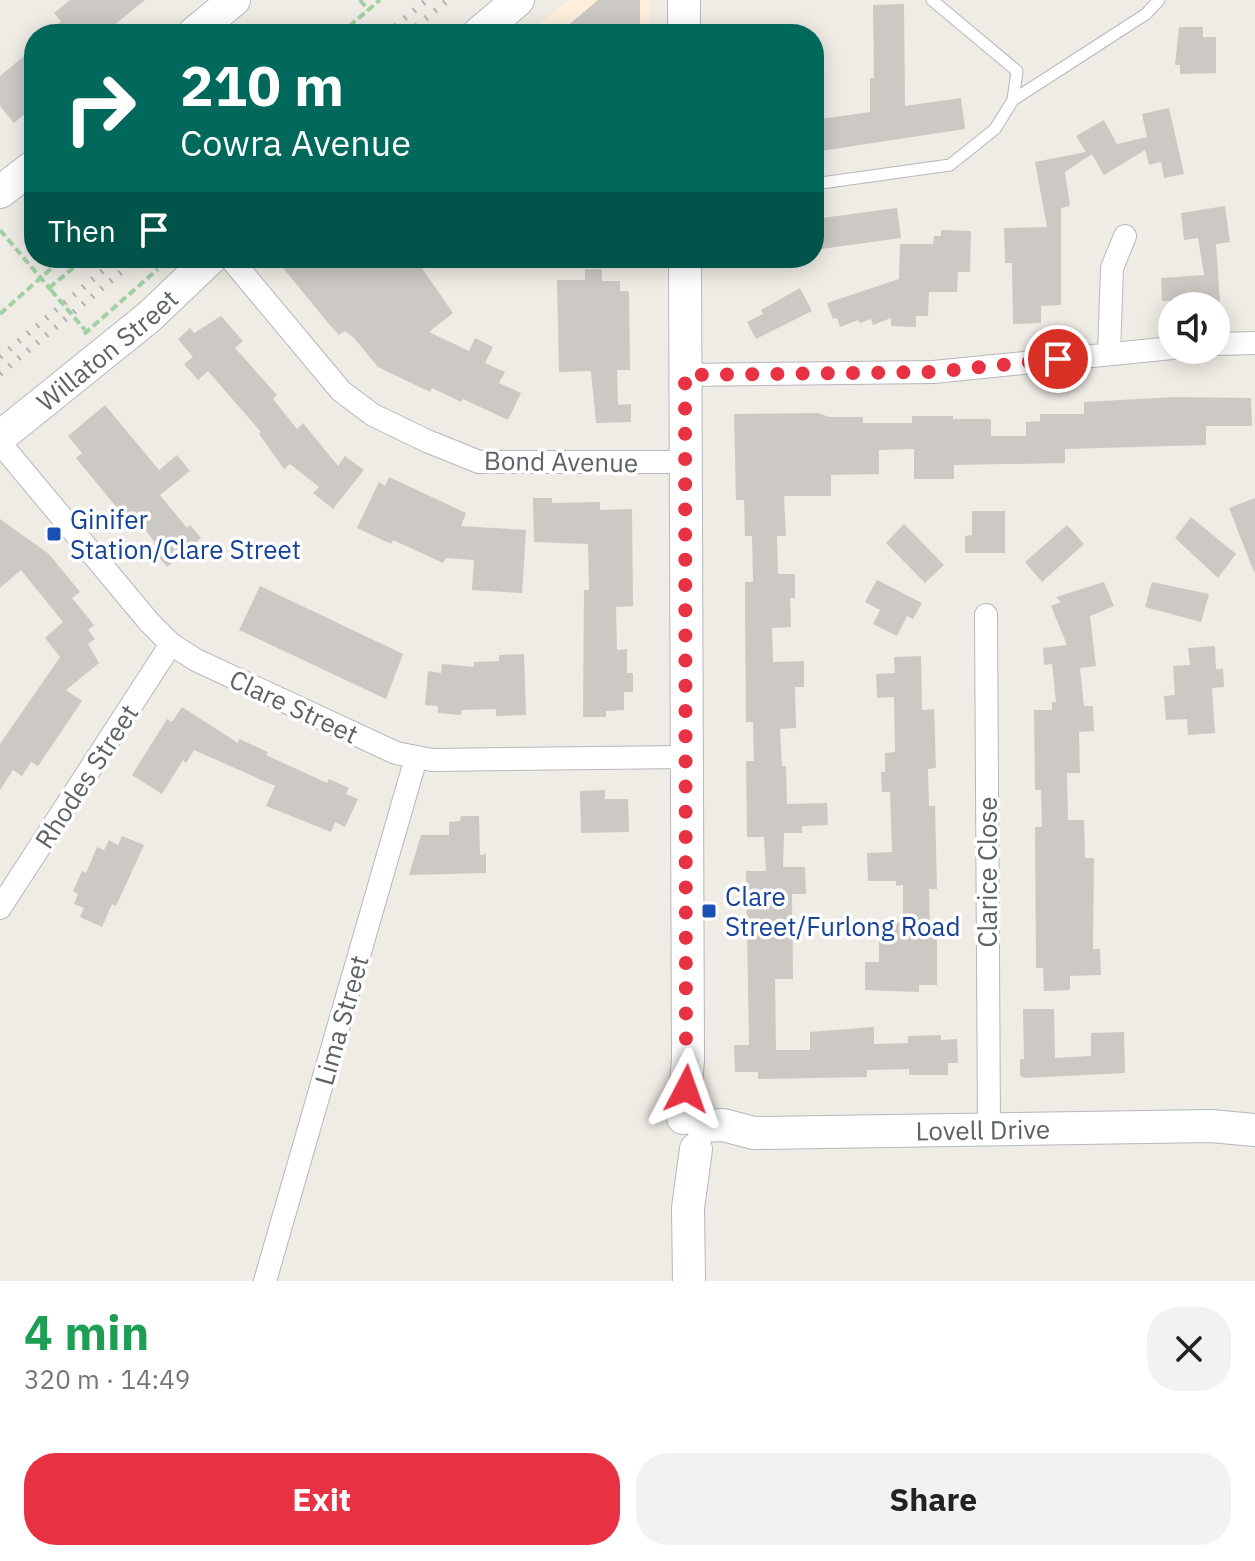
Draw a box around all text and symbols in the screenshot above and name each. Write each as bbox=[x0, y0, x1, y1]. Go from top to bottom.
text: 210 m bbox=[180, 49, 344, 121]
icon: right bbox=[48, 56, 152, 160]
text: Cowra Avenue bbox=[180, 119, 411, 166]
icon: arrive bbox=[132, 208, 176, 252]
text: Then bbox=[48, 211, 116, 250]
street label: Willaton Street bbox=[29, 282, 185, 418]
map controls bbox=[1158, 292, 1230, 364]
button: sound bbox=[1158, 292, 1230, 364]
pin bbox=[1024, 325, 1092, 393]
icon: arrive bbox=[1036, 337, 1080, 381]
street label: Bond Avenue bbox=[484, 443, 638, 479]
place label: Ginifer Station/Clare Street bbox=[70, 502, 301, 566]
marker: Ginifer Station/Clare Street bbox=[45, 525, 63, 543]
street label: Clare Street bbox=[224, 661, 364, 751]
street label: Rhodes Street bbox=[27, 697, 145, 855]
street label: Clarice Close bbox=[970, 796, 1004, 948]
place label: Clare Street/Furlong Road bbox=[725, 879, 961, 943]
marker: Clare Street/Furlong Road bbox=[700, 902, 718, 920]
street label: Lima Street bbox=[306, 951, 376, 1089]
position arrow bbox=[644, 1047, 728, 1131]
street label: Lovell Drive bbox=[915, 1111, 1050, 1148]
text: 4 min bbox=[24, 1301, 149, 1363]
button: close bbox=[1147, 1307, 1231, 1391]
text: 320 m · 14:49 bbox=[24, 1362, 190, 1396]
button: Exit bbox=[24, 1453, 620, 1545]
button: Share bbox=[636, 1453, 1231, 1545]

